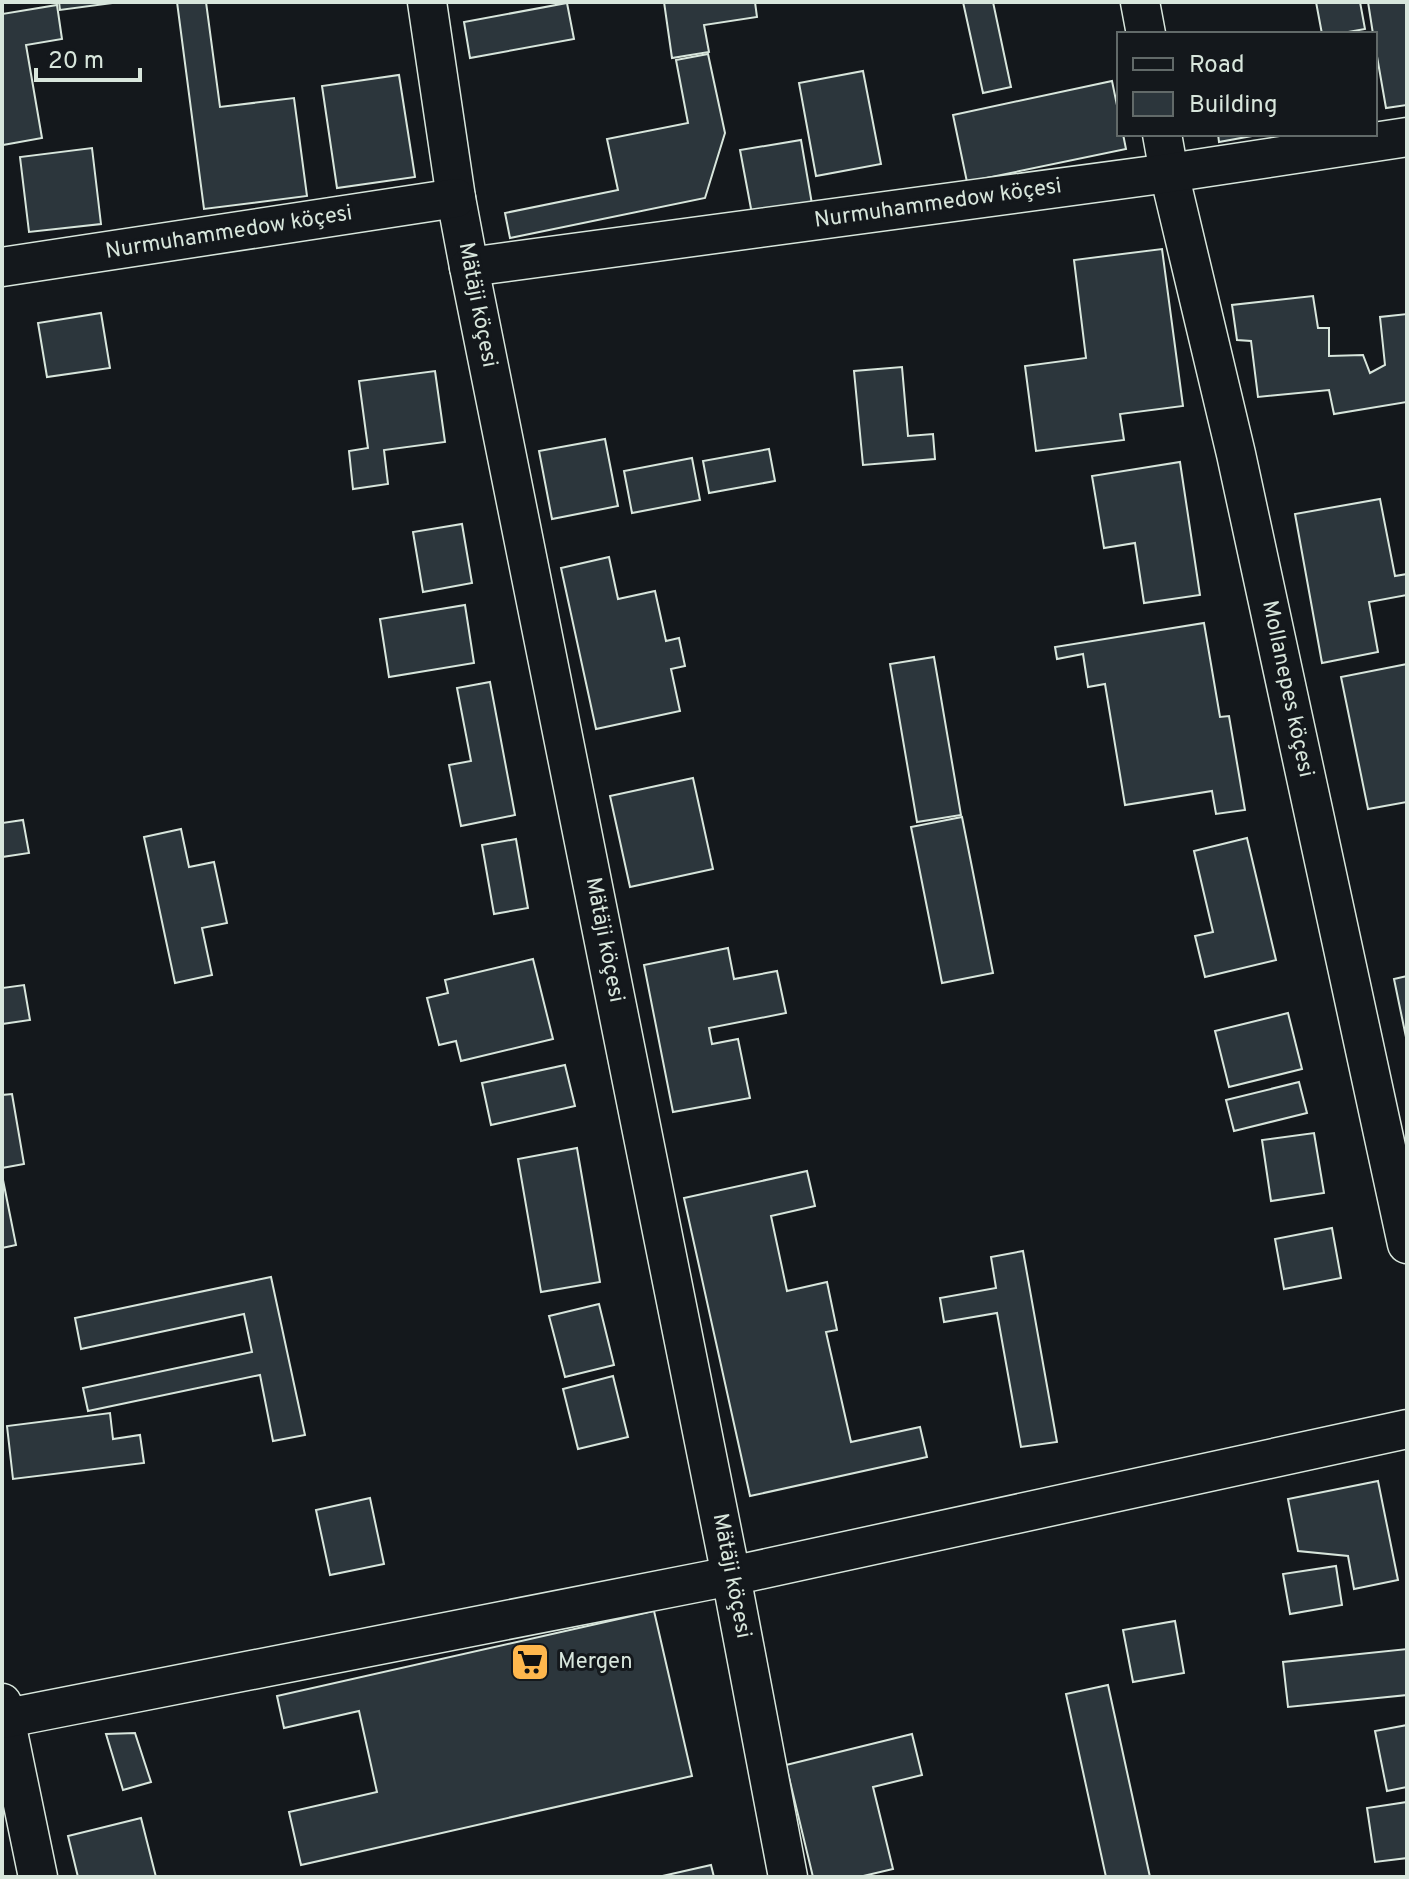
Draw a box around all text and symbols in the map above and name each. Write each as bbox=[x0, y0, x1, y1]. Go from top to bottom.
scale bar bbox=[36, 32, 140, 82]
legend bbox=[1117, 32, 1377, 136]
text: 20 m bbox=[48, 47, 104, 77]
text: Road bbox=[1189, 51, 1245, 81]
text: Building bbox=[1189, 91, 1278, 121]
street label: Nurmuhammedow köçesi bbox=[813, 173, 1063, 235]
street label: Nurmuhammedow köçesi bbox=[104, 200, 354, 266]
street label: Mätäji köçesi bbox=[452, 240, 502, 370]
street label: Mollanepes köçesi bbox=[1255, 598, 1319, 780]
street label: Mätäji köçesi bbox=[579, 875, 629, 1005]
street label: Mätäji köçesi bbox=[706, 1511, 756, 1641]
supermarket icon: Mergen bbox=[509, 1641, 551, 1683]
place label: Mergen bbox=[558, 1649, 633, 1676]

